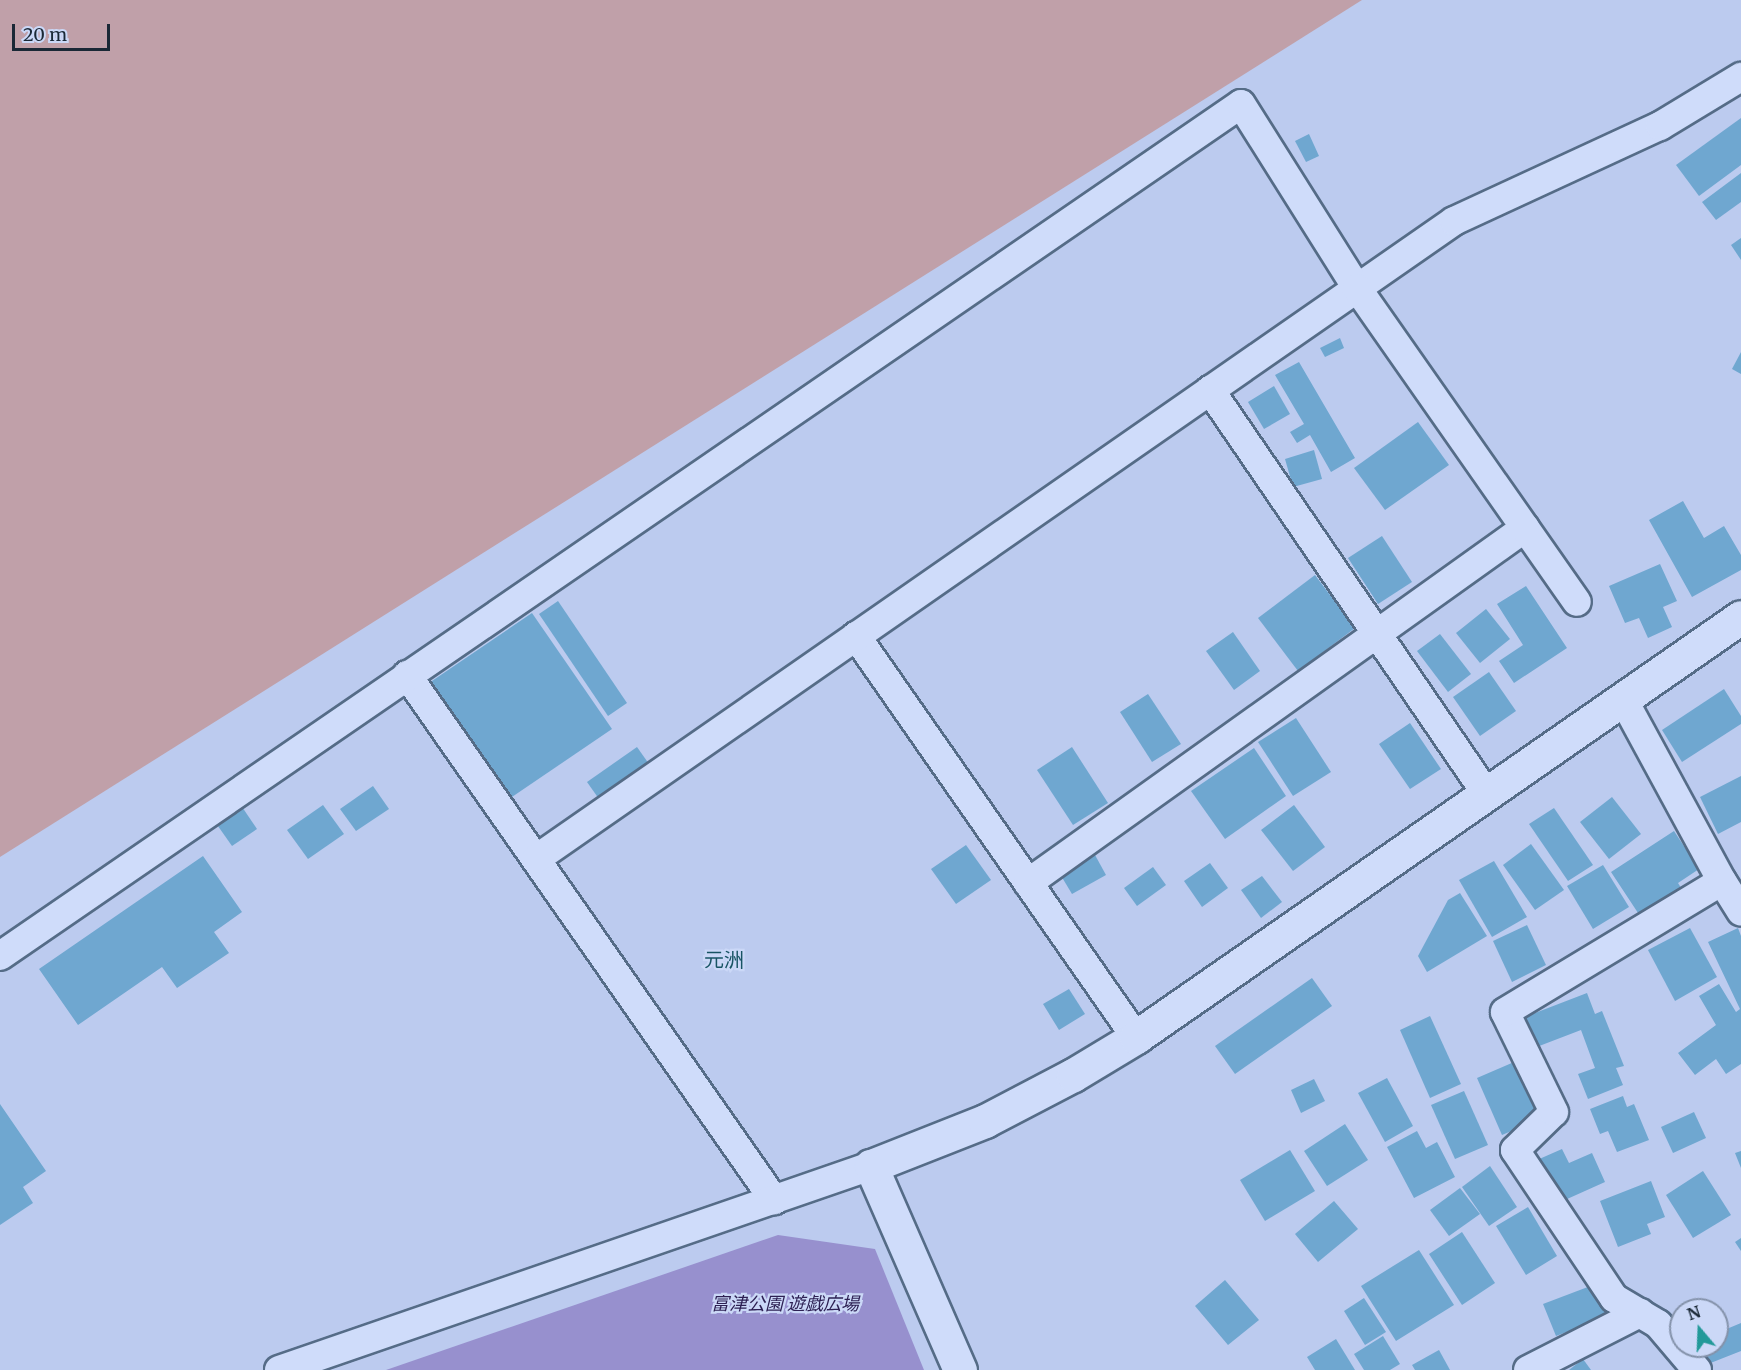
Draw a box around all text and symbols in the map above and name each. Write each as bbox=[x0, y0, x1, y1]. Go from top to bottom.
scale bar bbox=[15, 12, 112, 50]
text: 20 m bbox=[23, 23, 67, 46]
district label: 元洲 bbox=[704, 947, 744, 971]
park label: 富津公園 遊戯広場 bbox=[711, 1293, 859, 1315]
north arrow bbox=[1669, 1298, 1729, 1358]
text: N bbox=[1685, 1301, 1703, 1324]

